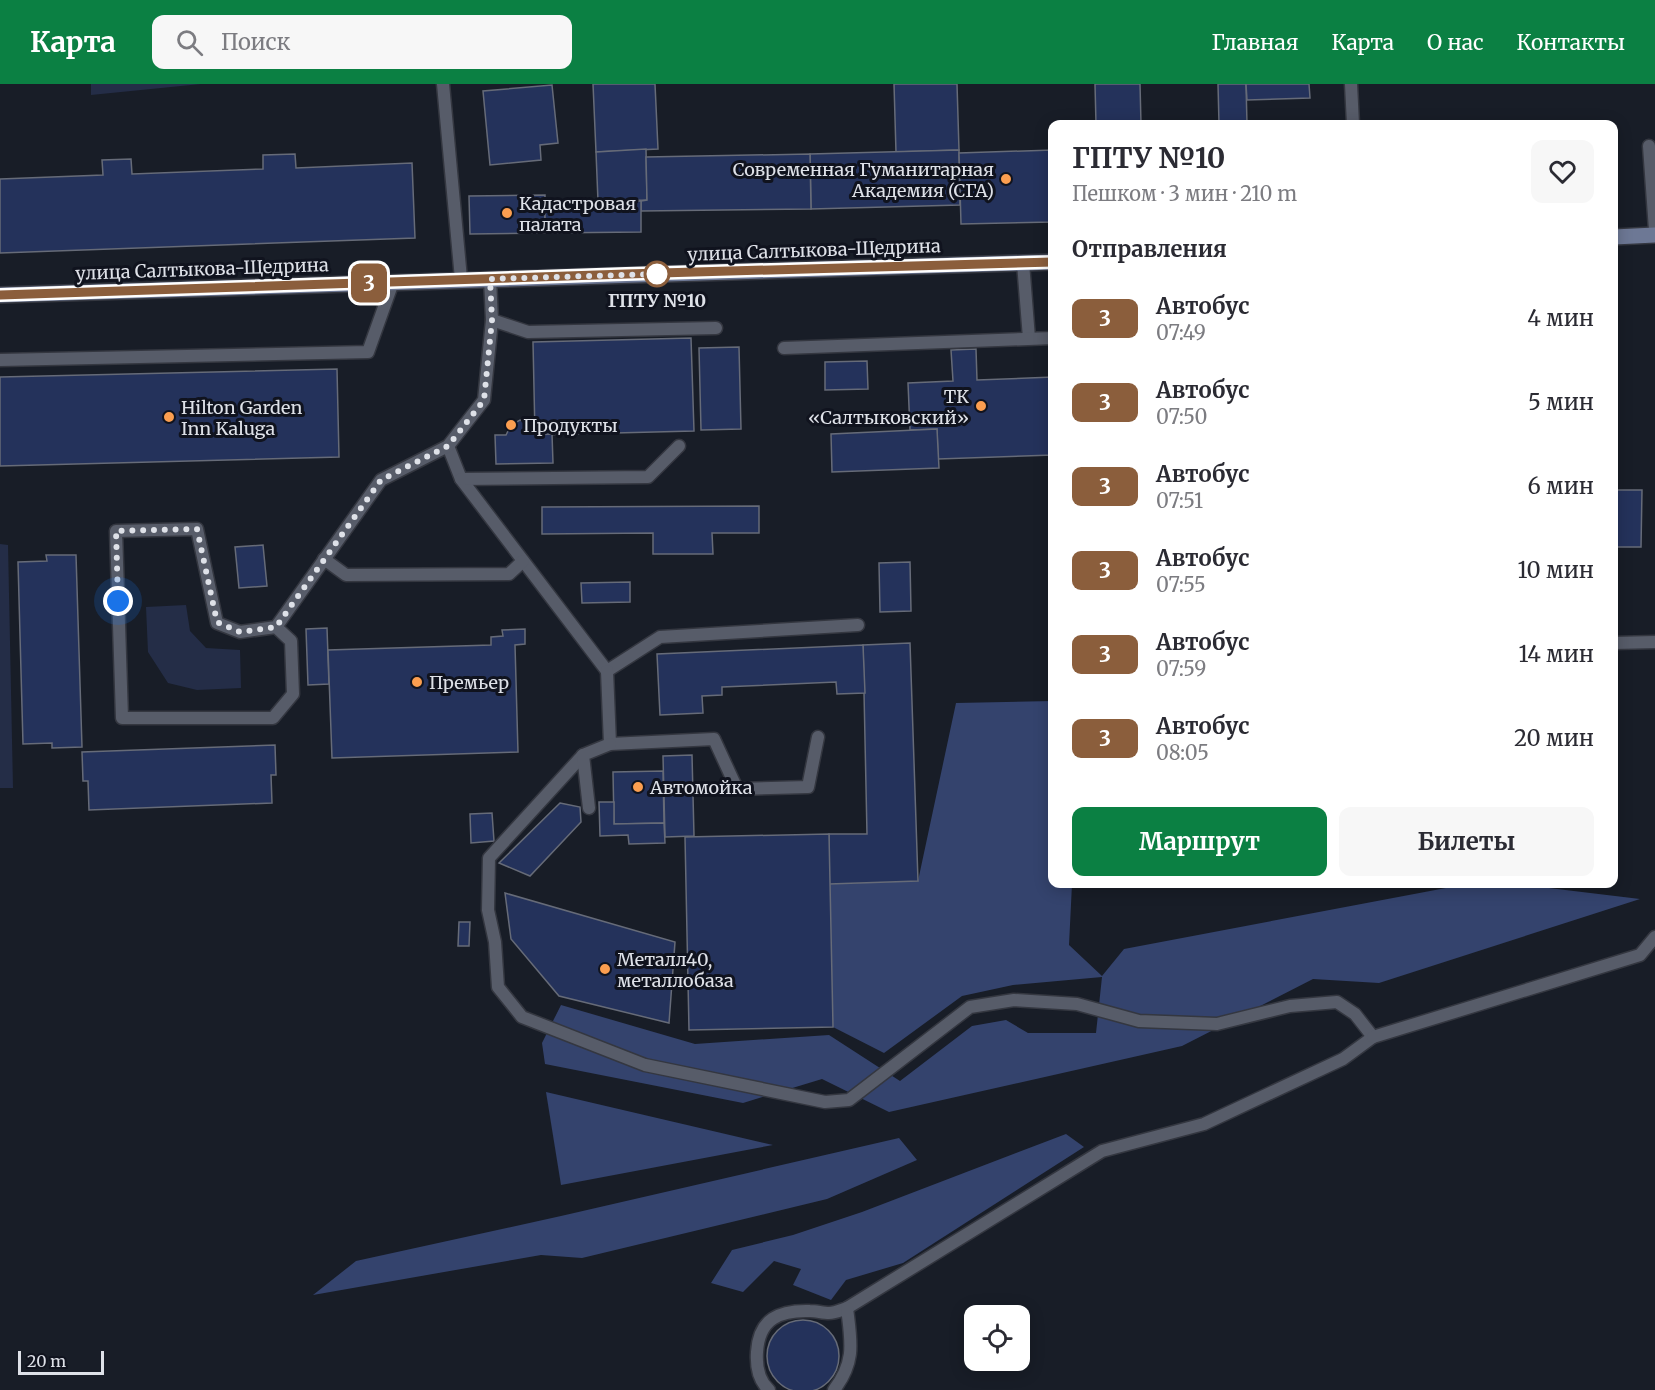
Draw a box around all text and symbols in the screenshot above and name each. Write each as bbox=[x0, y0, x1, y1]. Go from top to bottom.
search box bbox=[152, 15, 572, 69]
text: Карта bbox=[30, 24, 116, 60]
icon: search bbox=[173, 26, 206, 59]
text: Поиск bbox=[221, 28, 291, 56]
text: Главная bbox=[1212, 29, 1299, 56]
text: Карта bbox=[1332, 29, 1394, 56]
text: О нас bbox=[1427, 29, 1484, 56]
text: Контакты bbox=[1517, 29, 1625, 56]
text: ГПТУ №10 bbox=[1072, 140, 1225, 176]
button: heart bbox=[1531, 140, 1594, 203]
place label: Современная Гуманитарная Академия (СГА) bbox=[733, 158, 994, 202]
marker: Современная Гуманитарная Академия (СГА) bbox=[999, 172, 1013, 186]
text: Пешком · 3 мин · 210 m bbox=[1072, 181, 1297, 206]
place label: Кадастровая палата bbox=[519, 192, 636, 236]
marker: Кадастровая палата bbox=[500, 206, 514, 220]
street label: улица Салтыкова-Щедрина bbox=[687, 234, 941, 266]
text: Отправления bbox=[1072, 235, 1227, 263]
street label: улица Салтыкова-Щедрина bbox=[75, 253, 329, 285]
marker: ГПТУ №10 bbox=[644, 261, 670, 287]
line badge: 3 bbox=[350, 264, 388, 302]
text: 3 bbox=[363, 270, 375, 297]
place label: ГПТУ №10 bbox=[608, 289, 706, 312]
text: Автобус bbox=[1156, 292, 1249, 320]
text: 4 мин bbox=[1527, 304, 1594, 332]
text: 3 bbox=[1099, 305, 1111, 332]
text: 07:49 bbox=[1156, 320, 1206, 345]
text: Автобус bbox=[1156, 376, 1249, 404]
place label: ТК «Салтыковский» bbox=[808, 385, 969, 429]
text: 5 мин bbox=[1528, 388, 1594, 416]
text: 3 bbox=[1099, 389, 1111, 416]
place label: Hilton Garden Inn Kaluga bbox=[181, 396, 302, 440]
marker: ТК «Салтыковский» bbox=[974, 399, 988, 413]
text: 07:50 bbox=[1156, 404, 1208, 429]
marker: Hilton Garden Inn Kaluga bbox=[162, 410, 176, 424]
place label: Продукты bbox=[523, 414, 618, 437]
marker: Продукты bbox=[504, 418, 518, 432]
text: Автобус bbox=[1156, 460, 1249, 488]
text: 6 мин bbox=[1527, 472, 1594, 500]
text: 3 bbox=[1099, 473, 1111, 500]
text: 07:51 bbox=[1156, 488, 1203, 513]
text: Автобус bbox=[1156, 544, 1249, 572]
text: 10 мин bbox=[1518, 556, 1594, 584]
text: 3 bbox=[1099, 557, 1111, 584]
text: 07:55 bbox=[1156, 572, 1206, 597]
your location bbox=[103, 586, 133, 616]
text: Автобус bbox=[1156, 628, 1249, 656]
text: 14 мин bbox=[1518, 640, 1594, 668]
text: 3 bbox=[1099, 641, 1111, 668]
text: 07:59 bbox=[1156, 656, 1206, 681]
place label: Премьер bbox=[429, 671, 509, 694]
marker: Премьер bbox=[410, 675, 424, 689]
text: Автобус bbox=[1156, 712, 1249, 740]
text: 20 мин bbox=[1514, 724, 1594, 752]
text: 3 bbox=[1099, 725, 1111, 752]
text: 08:05 bbox=[1156, 740, 1209, 765]
place label: Автомойка bbox=[649, 776, 753, 799]
marker: Автомойка bbox=[631, 780, 645, 794]
button: Маршрут bbox=[1072, 807, 1327, 876]
button: Билеты bbox=[1339, 807, 1594, 876]
place label: Металл40, металлобаза bbox=[617, 948, 734, 992]
marker: Металл40, металлобаза bbox=[598, 962, 612, 976]
map controls bbox=[964, 1305, 1030, 1371]
button: locate bbox=[964, 1305, 1030, 1371]
scale bar bbox=[18, 1348, 104, 1376]
text: 20 m bbox=[27, 1351, 66, 1371]

